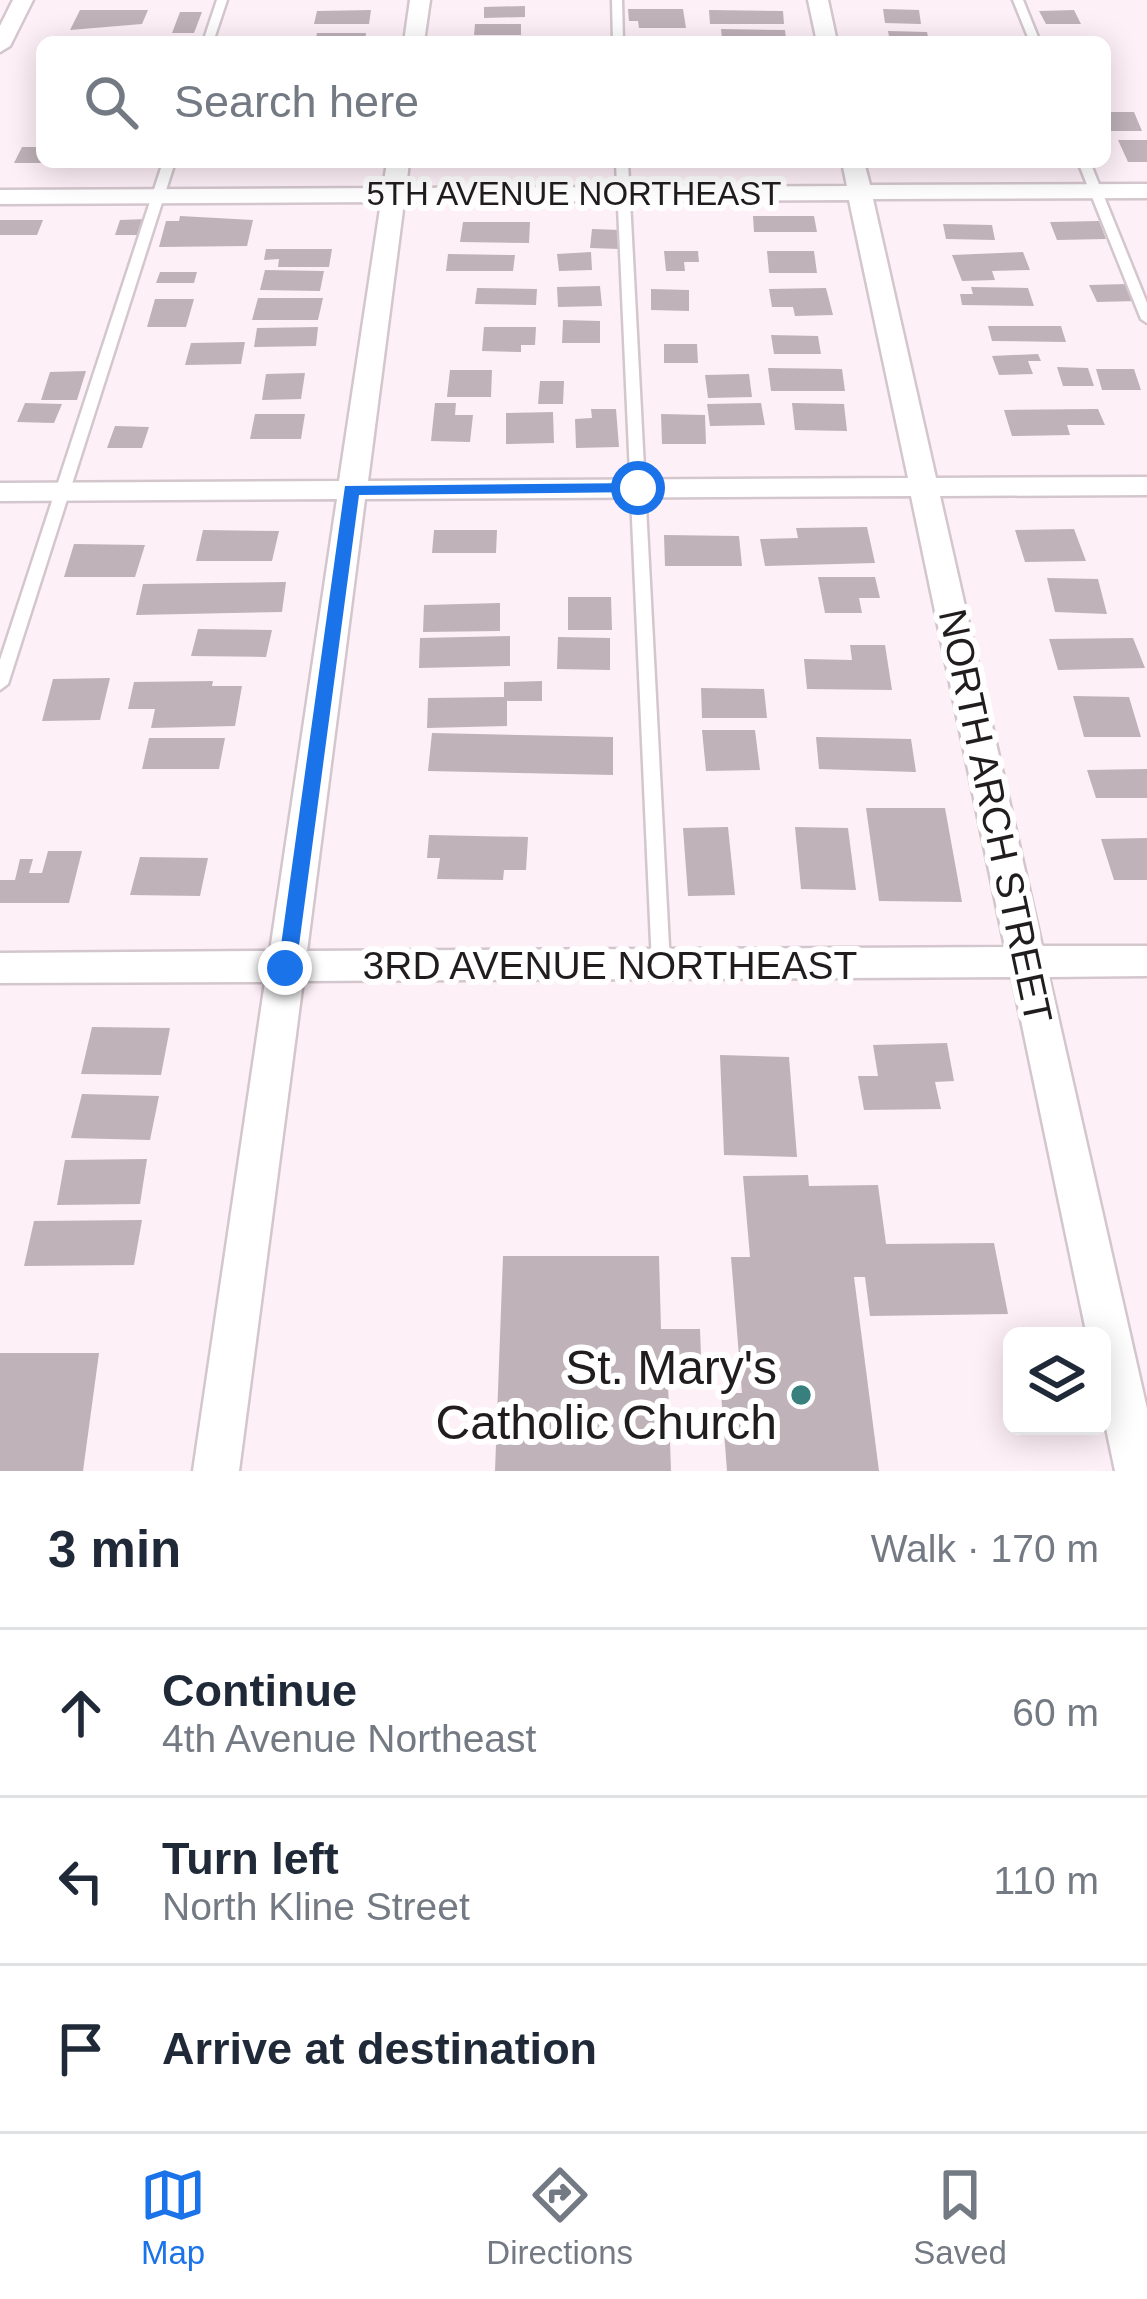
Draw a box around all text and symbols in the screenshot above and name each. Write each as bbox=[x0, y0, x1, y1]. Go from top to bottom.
search box bbox=[36, 36, 1111, 168]
icon: search bbox=[78, 69, 144, 135]
text: Search here bbox=[174, 76, 419, 127]
street label: 5TH AVENUE NORTHEAST bbox=[366, 175, 782, 212]
route start bbox=[611, 461, 665, 515]
street label: NORTH ARCH STREET bbox=[931, 605, 1060, 1027]
route end bbox=[258, 941, 312, 995]
street label: 3RD AVENUE NORTHEAST bbox=[363, 944, 857, 987]
map controls bbox=[1003, 1327, 1111, 1435]
button: layers bbox=[1003, 1327, 1111, 1435]
place label: St. Mary's Catholic Church bbox=[436, 1341, 777, 1449]
marker: St. Mary's Catholic Church bbox=[788, 1382, 814, 1408]
text: 3 min bbox=[48, 1521, 181, 1578]
text: Walk · 170 m bbox=[871, 1527, 1099, 1570]
text: Continue bbox=[162, 1665, 357, 1716]
icon: ahead bbox=[48, 1680, 114, 1746]
text: 60 m bbox=[1012, 1691, 1099, 1734]
text: 4th Avenue Northeast bbox=[162, 1717, 536, 1760]
text: Turn left bbox=[162, 1833, 339, 1884]
icon: left bbox=[48, 1848, 114, 1914]
text: 110 m bbox=[994, 1859, 1099, 1902]
text: North Kline Street bbox=[162, 1885, 470, 1928]
icon: arrive bbox=[48, 2016, 114, 2082]
text: Arrive at destination bbox=[162, 2023, 597, 2074]
tab: Map bbox=[140, 2162, 206, 2272]
tab: Directions bbox=[486, 2162, 633, 2272]
tab: Saved bbox=[913, 2162, 1007, 2272]

